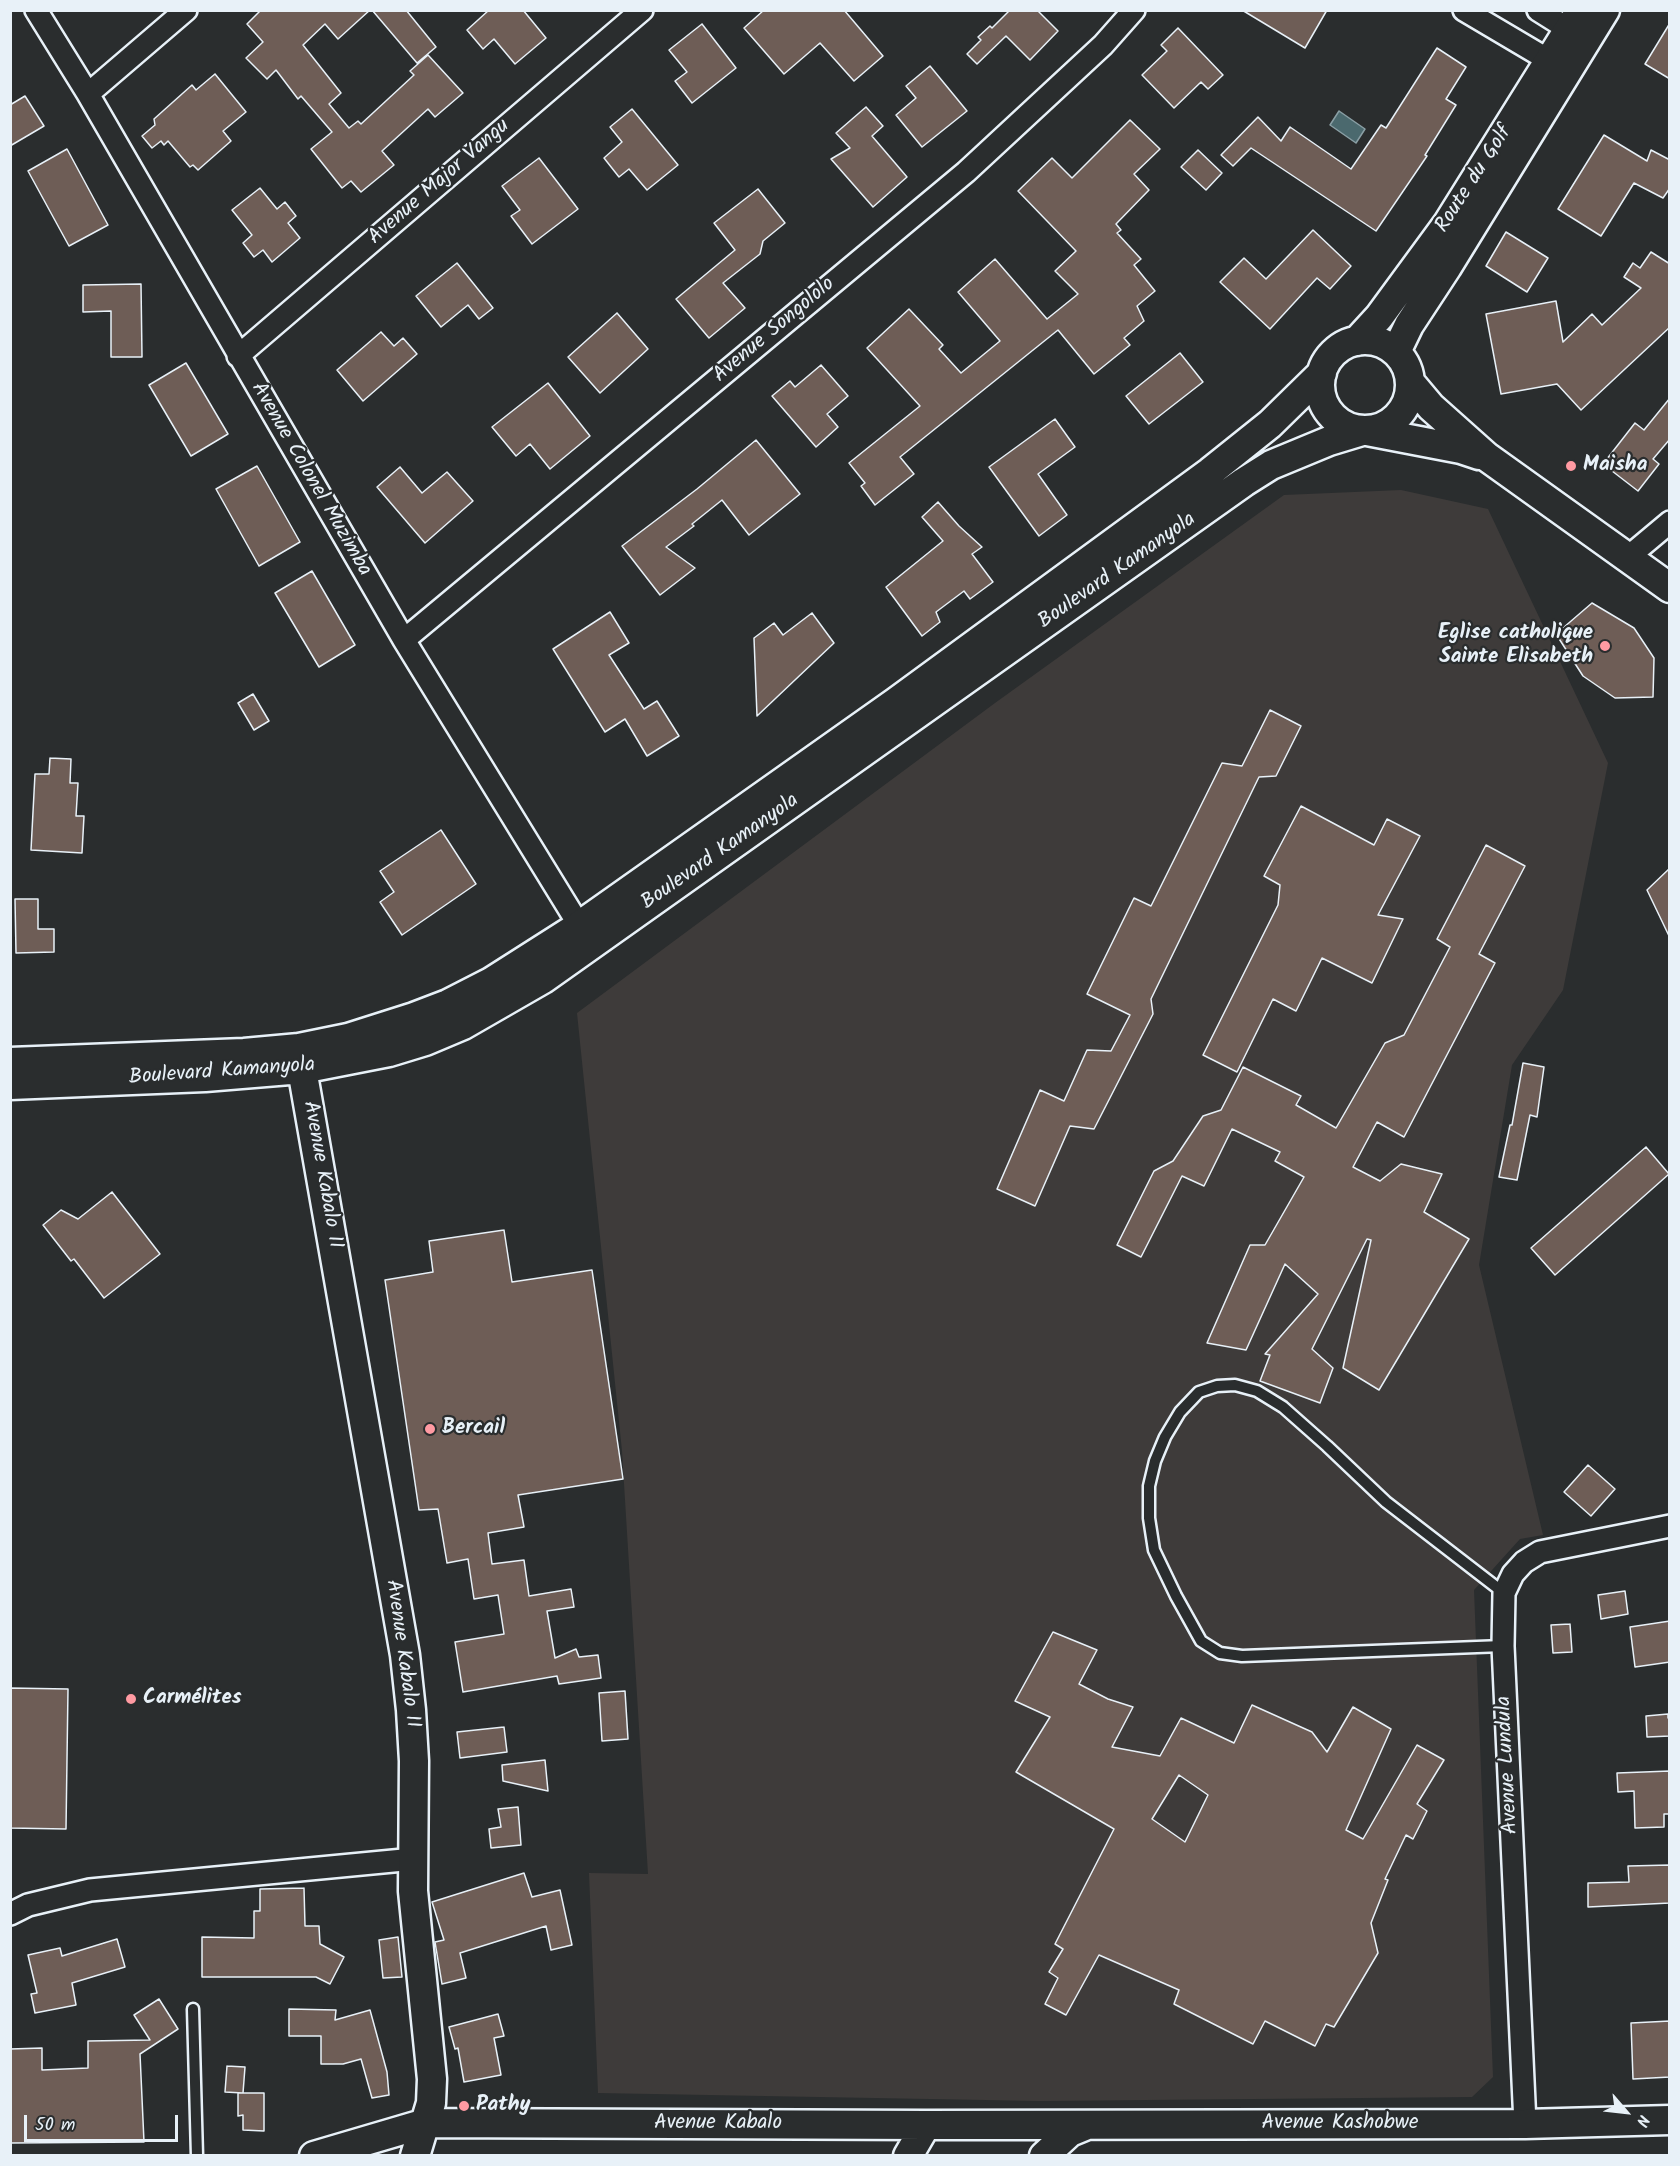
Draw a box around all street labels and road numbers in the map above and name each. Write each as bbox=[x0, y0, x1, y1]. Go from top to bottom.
street label: Avenue Major Vangu bbox=[364, 115, 516, 251]
street label: Route du Golf bbox=[1431, 122, 1519, 238]
street label: Avenue Songololo bbox=[709, 273, 841, 389]
street label: Avenue Colonel Muzimba bbox=[244, 379, 376, 581]
street label: Boulevard Kamanyola bbox=[1034, 508, 1202, 636]
street label: Boulevard Kamanyola bbox=[637, 789, 805, 917]
street label: Boulevard Kamanyola bbox=[128, 1054, 316, 1092]
street label: Avenue Kabalo II bbox=[296, 1099, 346, 1251]
street label: Avenue Kabalo II bbox=[378, 1578, 424, 1730]
street label: Avenue Lundula bbox=[1493, 1695, 1525, 1835]
street label: Avenue Kabalo bbox=[654, 2111, 782, 2137]
street label: Avenue Kashobwe bbox=[1262, 2111, 1418, 2137]

